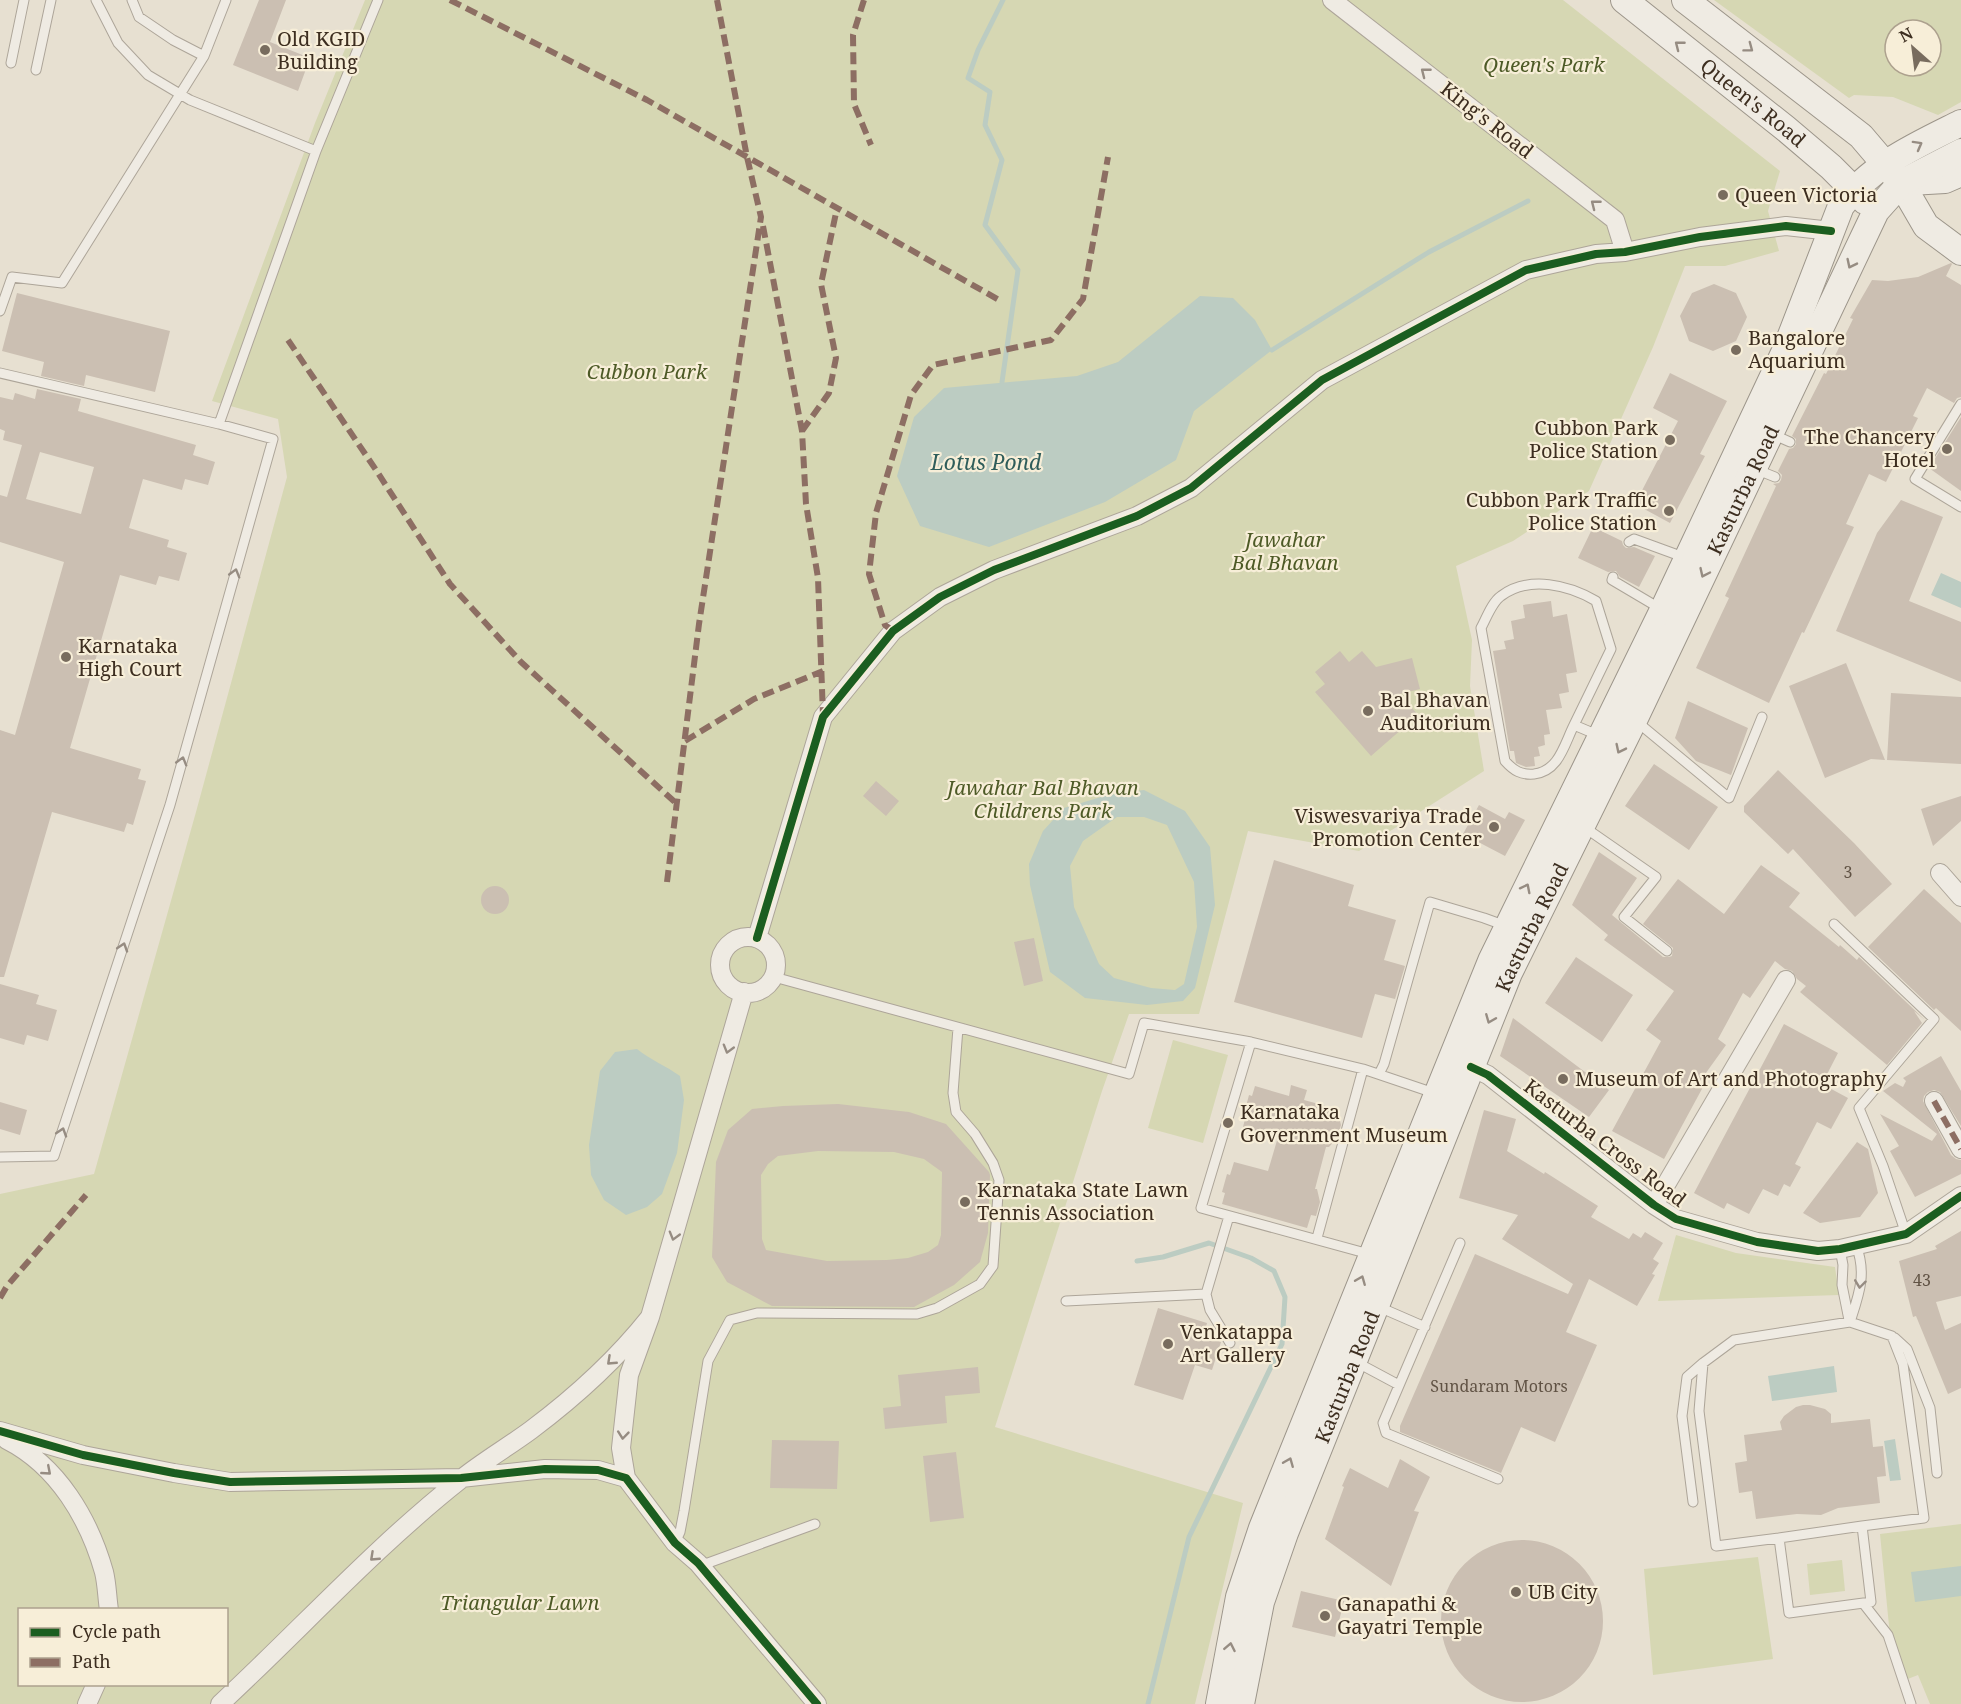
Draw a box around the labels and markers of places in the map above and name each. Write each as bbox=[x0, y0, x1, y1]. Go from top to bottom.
place label: Old KGID Building bbox=[277, 25, 365, 75]
marker: Old KGID Building bbox=[258, 43, 272, 57]
place label: Queen Victoria bbox=[1735, 181, 1877, 208]
marker: Queen Victoria bbox=[1716, 188, 1730, 202]
place label: Bangalore Aquarium bbox=[1748, 324, 1845, 374]
marker: Bangalore Aquarium bbox=[1729, 343, 1743, 357]
place label: Cubbon Park Police Station bbox=[1529, 414, 1658, 464]
place label: The Chancery Hotel bbox=[1804, 423, 1936, 473]
marker: Cubbon Park Police Station bbox=[1663, 433, 1677, 447]
marker: The Chancery Hotel bbox=[1940, 442, 1954, 456]
place label: Cubbon Park Traffic Police Station bbox=[1466, 486, 1657, 536]
marker: Cubbon Park Traffic Police Station bbox=[1662, 504, 1676, 518]
place label: Karnataka High Court bbox=[78, 632, 182, 682]
marker: Karnataka High Court bbox=[59, 650, 73, 664]
place label: Bal Bhavan Auditorium bbox=[1380, 686, 1491, 736]
marker: Bal Bhavan Auditorium bbox=[1361, 704, 1375, 718]
place label: Viswesvariya Trade Promotion Center bbox=[1294, 802, 1483, 852]
marker: Viswesvariya Trade Promotion Center bbox=[1487, 820, 1501, 834]
place label: Museum of Art and Photography bbox=[1575, 1065, 1887, 1092]
marker: Museum of Art and Photography bbox=[1556, 1072, 1570, 1086]
place label: Karnataka Government Museum bbox=[1240, 1098, 1448, 1148]
marker: Karnataka Government Museum bbox=[1221, 1116, 1235, 1130]
place label: Karnataka State Lawn Tennis Association bbox=[977, 1176, 1188, 1226]
marker: Karnataka State Lawn Tennis Association bbox=[958, 1195, 972, 1209]
place label: Venkatappa Art Gallery bbox=[1180, 1318, 1293, 1368]
marker: Venkatappa Art Gallery bbox=[1161, 1337, 1175, 1351]
place label: UB City bbox=[1528, 1578, 1598, 1605]
marker: UB City bbox=[1509, 1585, 1523, 1599]
place label: Ganapathi & Gayatri Temple bbox=[1337, 1590, 1483, 1640]
marker: Ganapathi & Gayatri Temple bbox=[1318, 1609, 1332, 1623]

